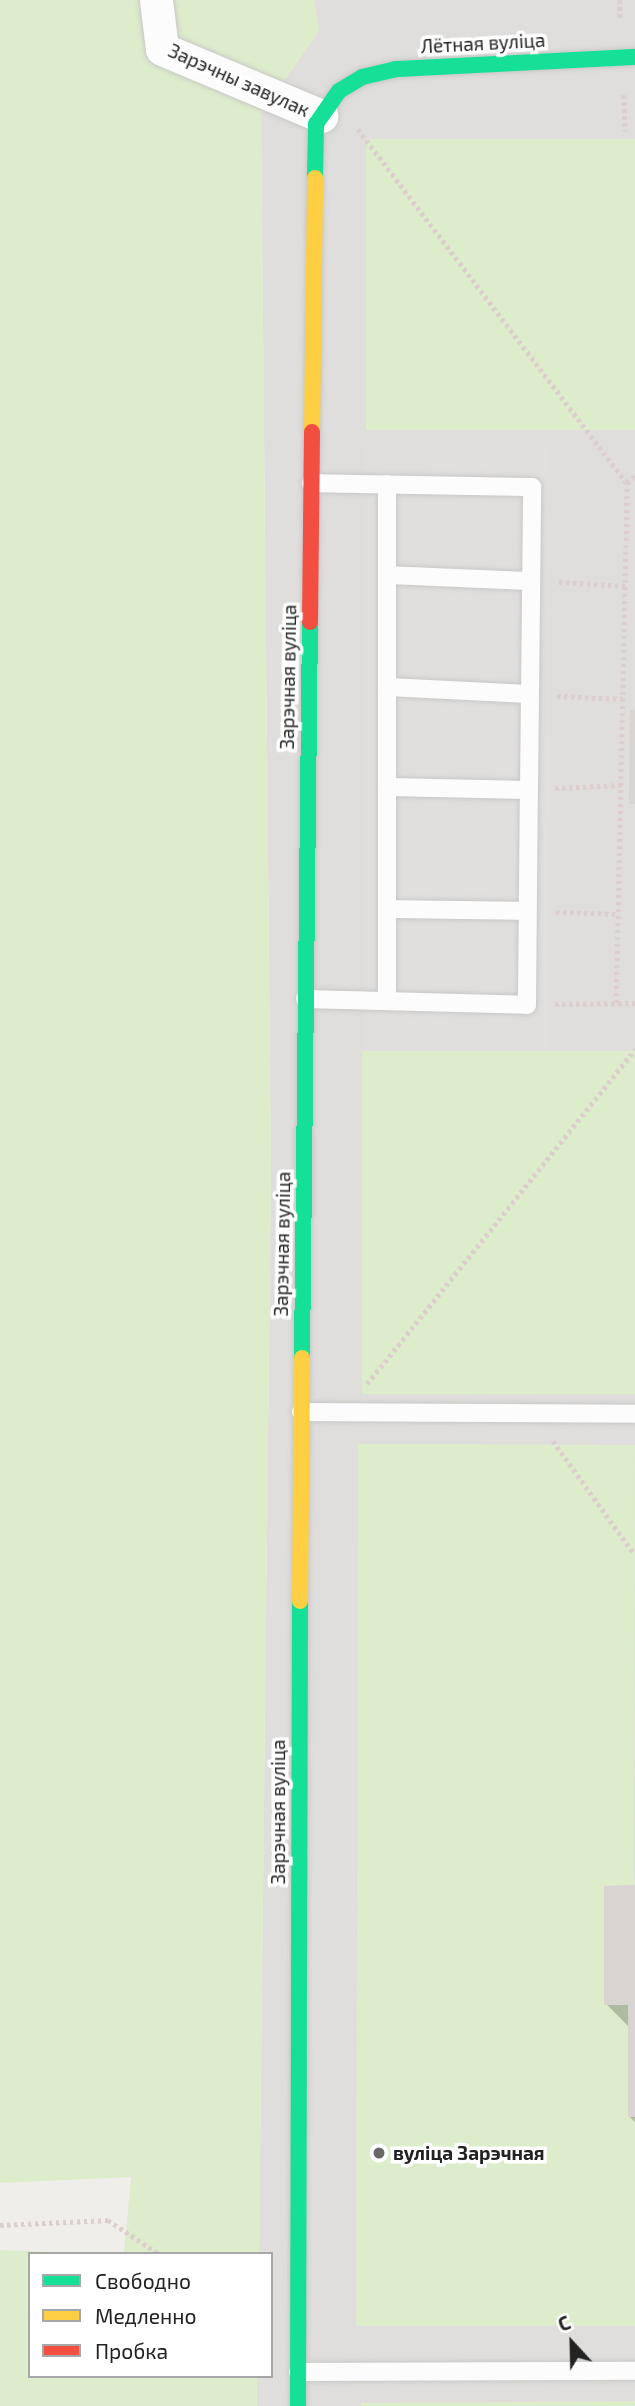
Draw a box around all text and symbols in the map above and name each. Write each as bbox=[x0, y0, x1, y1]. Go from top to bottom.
street label: Лётная вуліца bbox=[420, 28, 546, 58]
street label: Зарэчны завулак bbox=[165, 39, 313, 121]
street label: Зарэчная вуліца bbox=[275, 604, 301, 750]
street label: Зарэчная вуліца bbox=[269, 1171, 295, 1317]
street label: Зарэчная вуліца bbox=[267, 1740, 289, 1884]
place label: вуліца Зарэчная bbox=[393, 2142, 545, 2164]
marker: вуліца Зарэчная bbox=[371, 2145, 387, 2161]
legend bbox=[28, 2252, 273, 2378]
text: Свободно bbox=[95, 2268, 191, 2293]
text: Медленно bbox=[95, 2303, 197, 2328]
north arrow bbox=[537, 2308, 607, 2378]
text: С bbox=[554, 2310, 573, 2336]
text: Пробка bbox=[95, 2338, 168, 2363]

